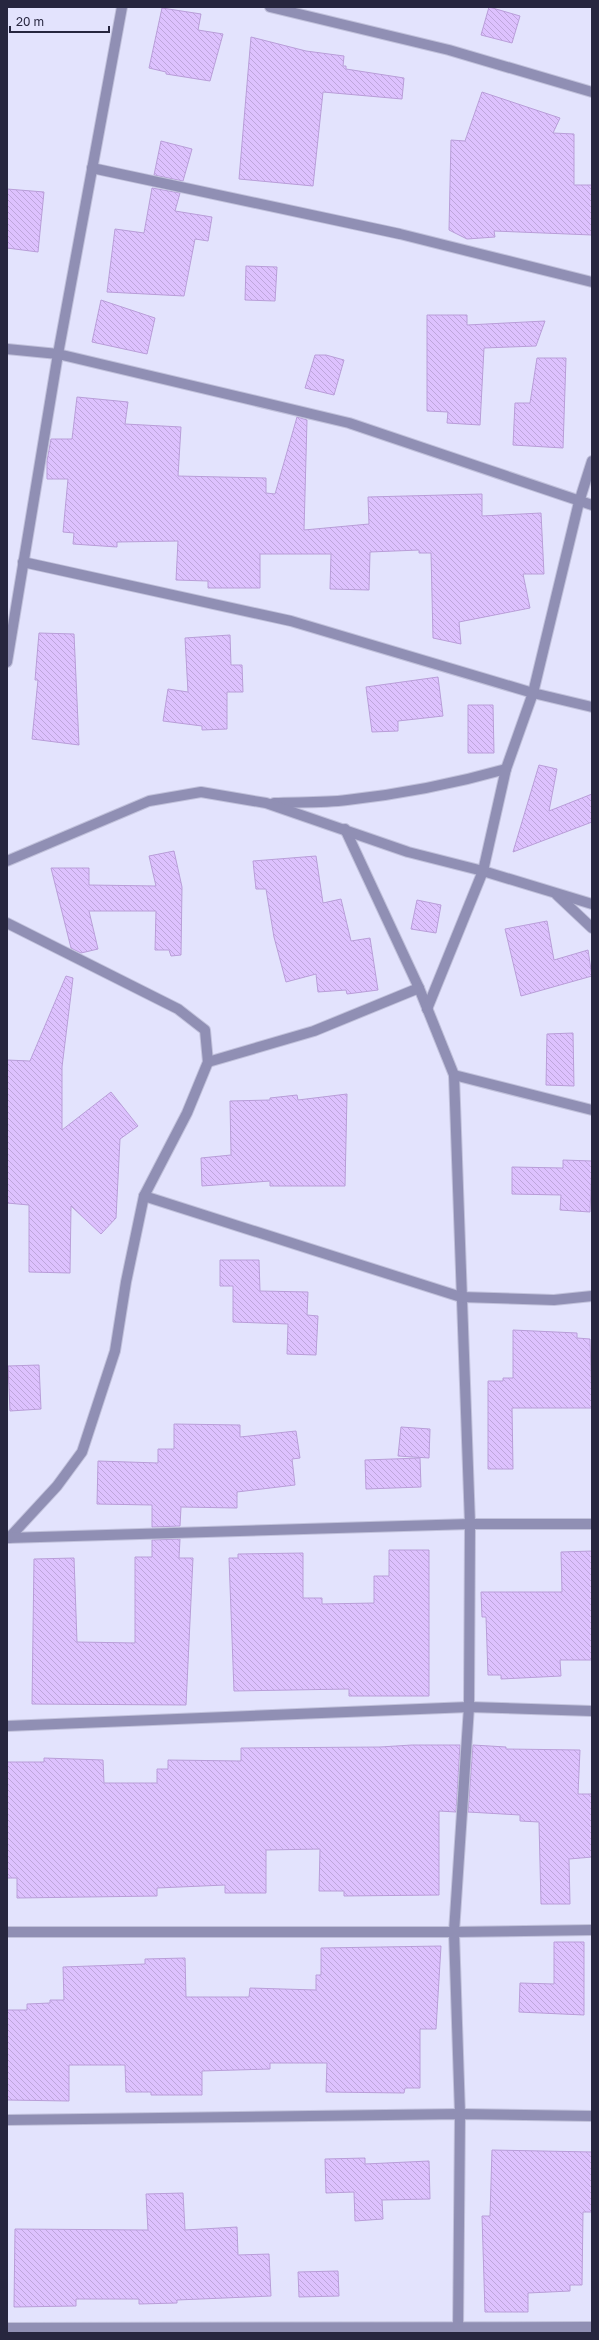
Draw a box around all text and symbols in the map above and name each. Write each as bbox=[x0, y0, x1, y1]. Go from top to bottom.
scale bar bbox=[10, 8, 109, 34]
text: 20 m bbox=[16, 14, 44, 29]

